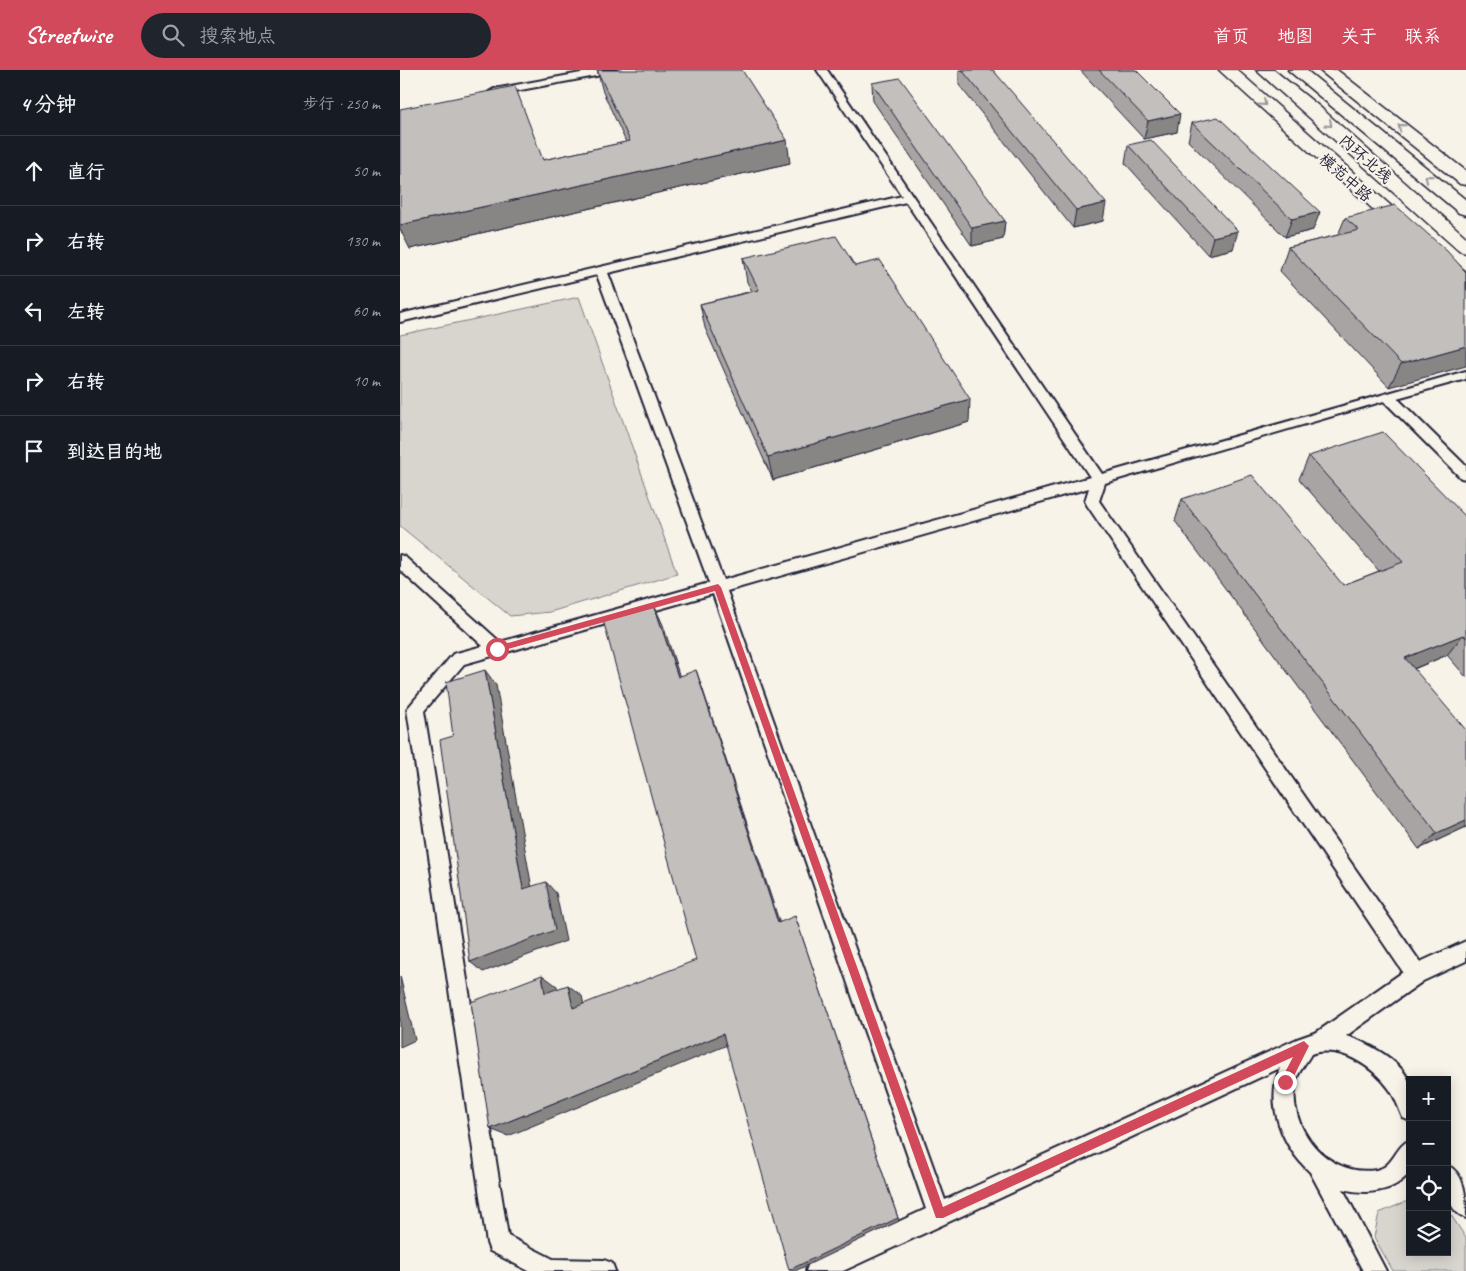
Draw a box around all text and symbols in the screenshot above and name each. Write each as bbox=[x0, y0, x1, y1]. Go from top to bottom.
search box bbox=[141, 13, 491, 58]
text: Streetwise bbox=[25, 20, 111, 50]
icon: search bbox=[159, 21, 187, 49]
text: 搜索地点 bbox=[199, 24, 275, 48]
text: 首页 bbox=[1213, 25, 1249, 47]
text: 地图 bbox=[1277, 25, 1313, 47]
text: 关于 bbox=[1341, 25, 1377, 47]
text: 联系 bbox=[1405, 25, 1441, 47]
text: 4 分钟 bbox=[20, 91, 77, 117]
text: 步行 · 250 m bbox=[303, 94, 380, 114]
one-way arrow bbox=[1257, 97, 1266, 106]
one-way arrow bbox=[1323, 118, 1332, 127]
one-way arrow bbox=[1398, 125, 1407, 133]
street label: 内环北线 bbox=[1335, 130, 1396, 188]
street label: 模范中路 bbox=[1315, 149, 1376, 206]
icon: ahead bbox=[20, 157, 48, 185]
text: 直行 bbox=[67, 160, 105, 184]
text: 50 m bbox=[353, 161, 380, 181]
one-way arrow bbox=[1425, 175, 1434, 184]
icon: right bbox=[20, 227, 48, 255]
text: 右转 bbox=[67, 230, 105, 254]
text: 130 m bbox=[346, 231, 380, 251]
icon: left bbox=[20, 297, 48, 325]
text: 左转 bbox=[67, 300, 105, 324]
text: 60 m bbox=[353, 301, 380, 321]
icon: right bbox=[20, 367, 48, 395]
text: 右转 bbox=[67, 370, 105, 394]
text: 10 m bbox=[353, 371, 380, 391]
icon: arrive bbox=[20, 437, 48, 465]
text: 到达目的地 bbox=[67, 440, 162, 464]
route start bbox=[486, 638, 509, 661]
route end bbox=[1274, 1071, 1297, 1094]
map controls bbox=[1406, 1076, 1451, 1256]
button: + bbox=[1406, 1076, 1451, 1121]
button: − bbox=[1406, 1121, 1451, 1166]
button: locate bbox=[1406, 1166, 1451, 1211]
button: layers bbox=[1406, 1211, 1451, 1256]

